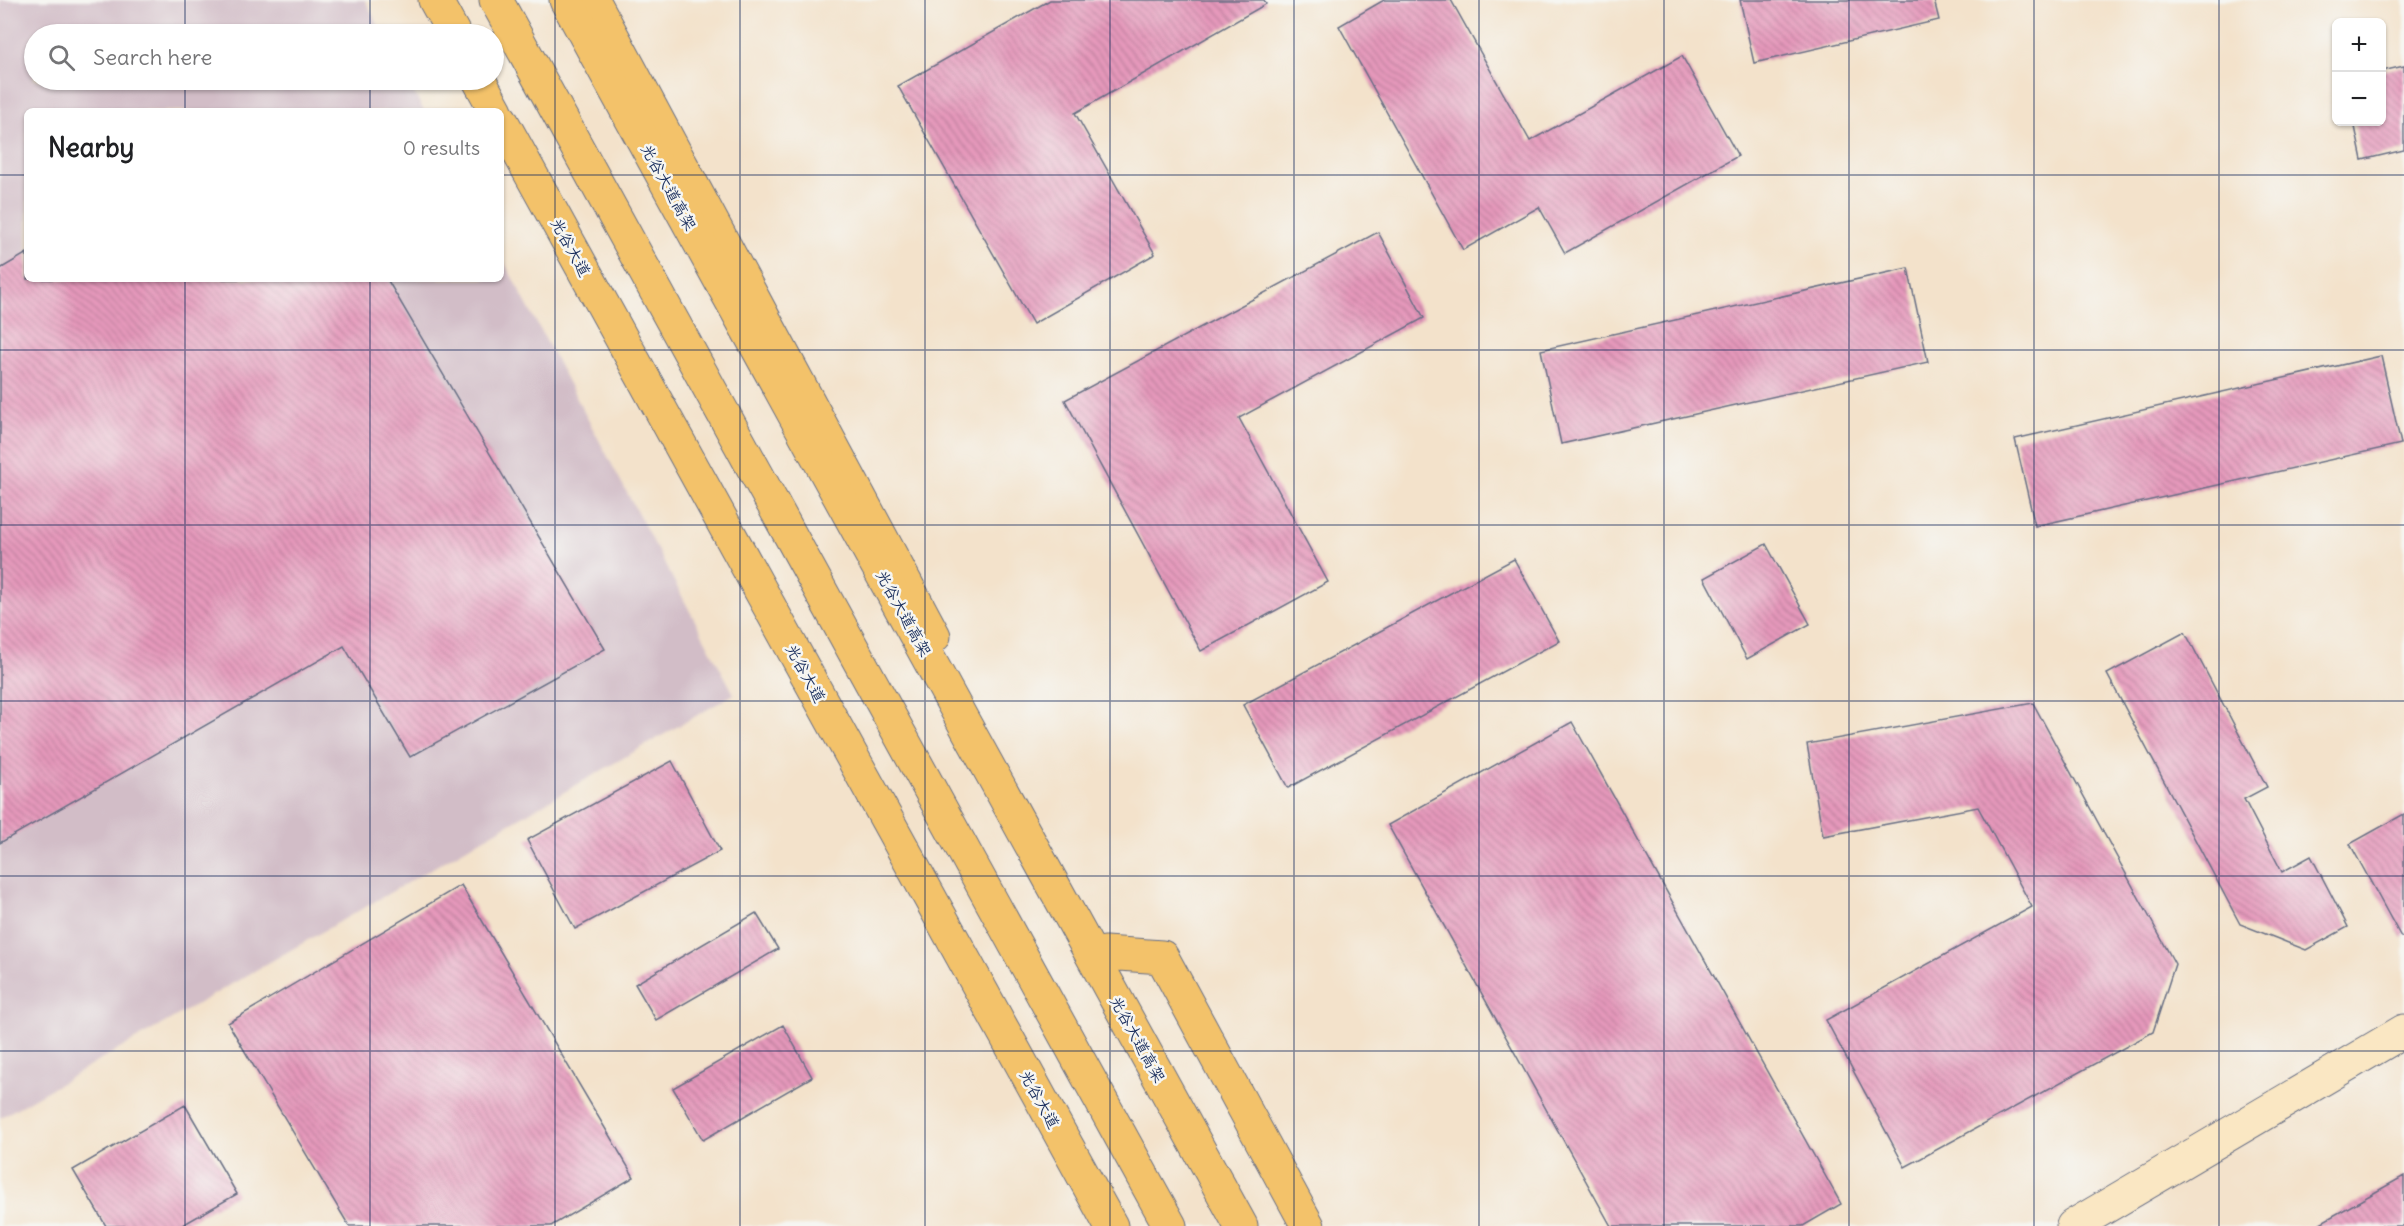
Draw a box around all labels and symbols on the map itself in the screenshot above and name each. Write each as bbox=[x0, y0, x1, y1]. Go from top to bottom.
street label: 光谷大道高架 bbox=[637, 140, 701, 234]
street label: 光谷大道 bbox=[547, 214, 595, 280]
street label: 光谷大道高架 bbox=[872, 566, 936, 660]
street label: 光谷大道 bbox=[782, 640, 830, 706]
street label: 光谷大道高架 bbox=[1106, 992, 1170, 1086]
street label: 光谷大道 bbox=[1016, 1066, 1064, 1132]

